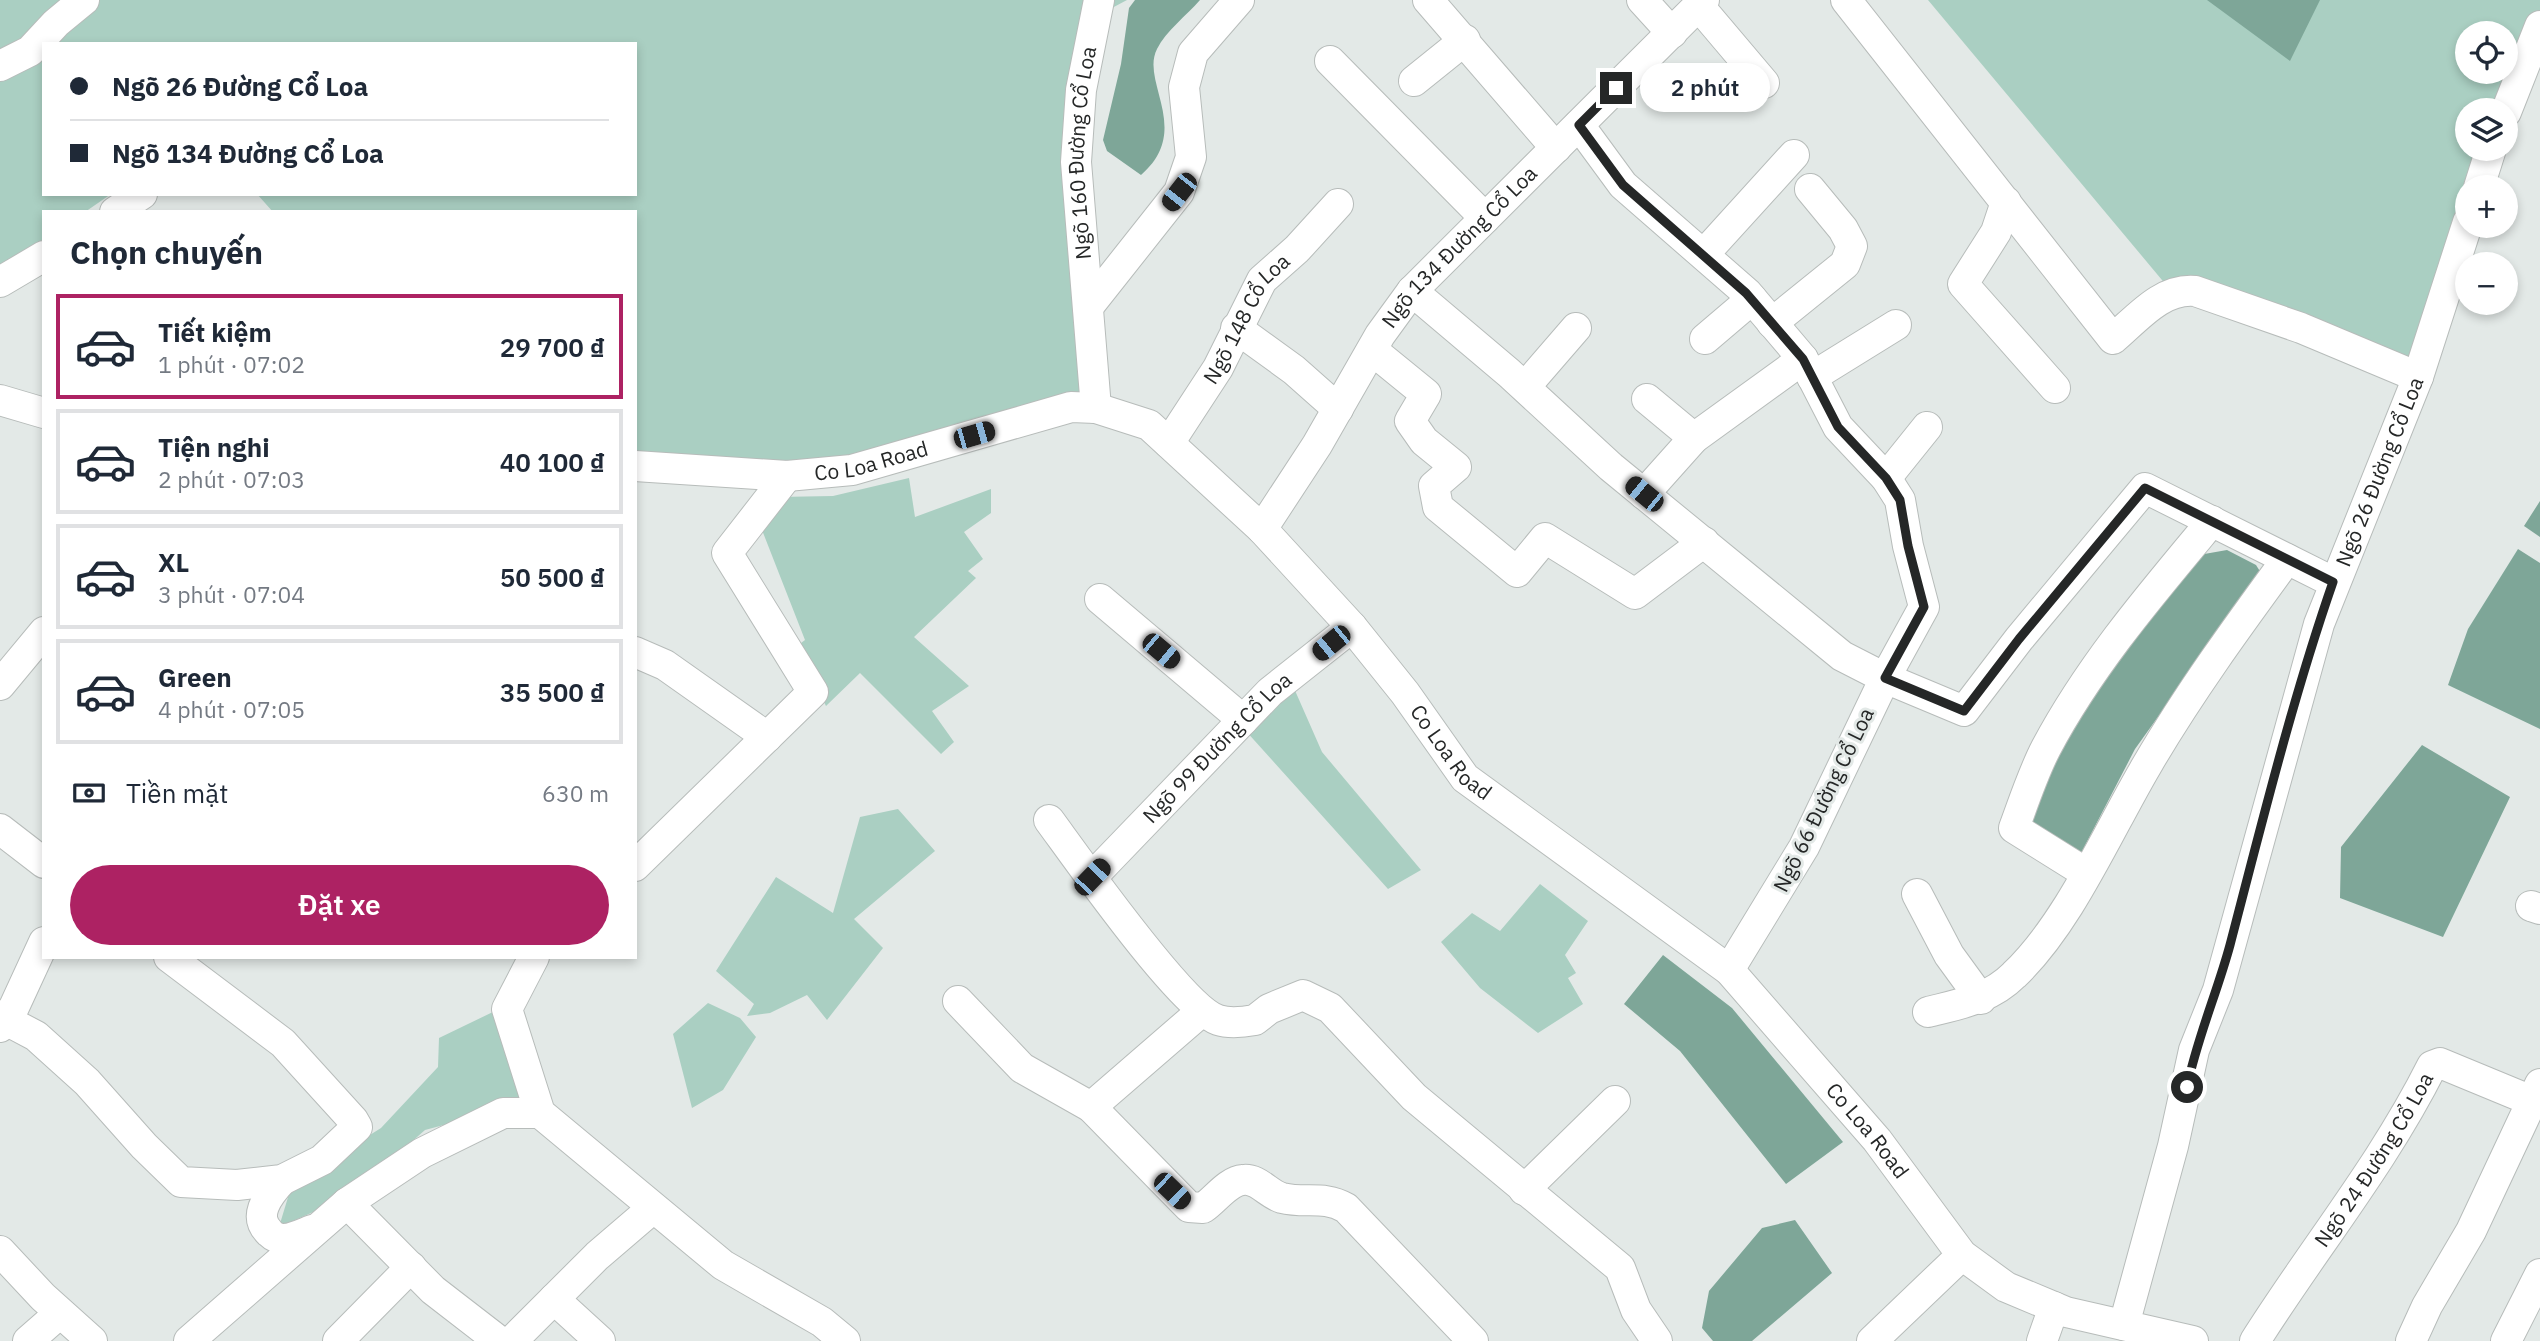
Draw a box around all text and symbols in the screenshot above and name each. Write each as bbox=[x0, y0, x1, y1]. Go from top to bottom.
map controls bbox=[2455, 21, 2518, 315]
button: locate bbox=[2455, 21, 2518, 84]
street label: Ngõ 160 Đường Cổ Loa bbox=[1061, 44, 1102, 261]
callout: 2 phút bbox=[1640, 64, 1770, 112]
text: Ngõ 26 Đường Cổ Loa bbox=[112, 69, 368, 103]
route end bbox=[1600, 72, 1632, 104]
text: 2 phút bbox=[1671, 72, 1739, 102]
button: layers bbox=[2455, 98, 2518, 161]
text: Ngõ 134 Đường Cổ Loa bbox=[112, 136, 384, 170]
street label: Ngõ 134 Đường Cổ Loa bbox=[1375, 159, 1543, 333]
car bbox=[1158, 169, 1201, 215]
button: + bbox=[2455, 175, 2518, 238]
text: Chọn chuyến bbox=[70, 231, 263, 273]
street label: Ngõ 148 Cổ Loa bbox=[1196, 247, 1296, 389]
button: − bbox=[2455, 252, 2518, 315]
icon: car bbox=[74, 315, 137, 378]
text: Tiết kiệm bbox=[158, 315, 272, 349]
text: 29 700 ₫ bbox=[500, 330, 605, 364]
text: 1 phút · 07:02 bbox=[158, 349, 305, 379]
street label: Ngõ 26 Đường Cổ Loa bbox=[2329, 373, 2430, 570]
car bbox=[951, 419, 998, 451]
icon: car bbox=[74, 430, 137, 493]
text: Tiện nghi bbox=[158, 430, 270, 464]
street label: Co Loa Road bbox=[813, 434, 931, 486]
text: 40 100 ₫ bbox=[500, 445, 605, 479]
text: 2 phút · 07:03 bbox=[158, 464, 305, 494]
car bbox=[1622, 473, 1667, 515]
icon: car bbox=[74, 545, 137, 608]
text: XL bbox=[158, 545, 189, 579]
text: 50 500 ₫ bbox=[500, 560, 605, 594]
text: 3 phút · 07:04 bbox=[158, 579, 305, 609]
car bbox=[1309, 622, 1354, 664]
car bbox=[1139, 629, 1184, 673]
icon: car bbox=[74, 660, 137, 723]
text: Green bbox=[158, 660, 232, 694]
street label: Ngõ 99 Đường Cổ Loa bbox=[1136, 665, 1297, 829]
text: 35 500 ₫ bbox=[500, 675, 605, 709]
text: 4 phút · 07:05 bbox=[158, 694, 305, 724]
street label: Co Loa Road bbox=[1404, 699, 1498, 806]
street label: Ngõ 66 Đường Cổ Loa bbox=[1766, 703, 1880, 896]
icon: cash bbox=[70, 774, 108, 812]
text: Tiền mặt bbox=[126, 776, 228, 810]
text: 630 m bbox=[542, 778, 609, 808]
car bbox=[1070, 855, 1115, 899]
button: Đặt xe bbox=[70, 865, 609, 945]
street label: Ngõ 24 Đường Cổ Loa bbox=[2308, 1067, 2439, 1252]
route start bbox=[2171, 1071, 2203, 1103]
street label: Co Loa Road bbox=[1820, 1076, 1916, 1184]
car bbox=[1150, 1169, 1195, 1213]

